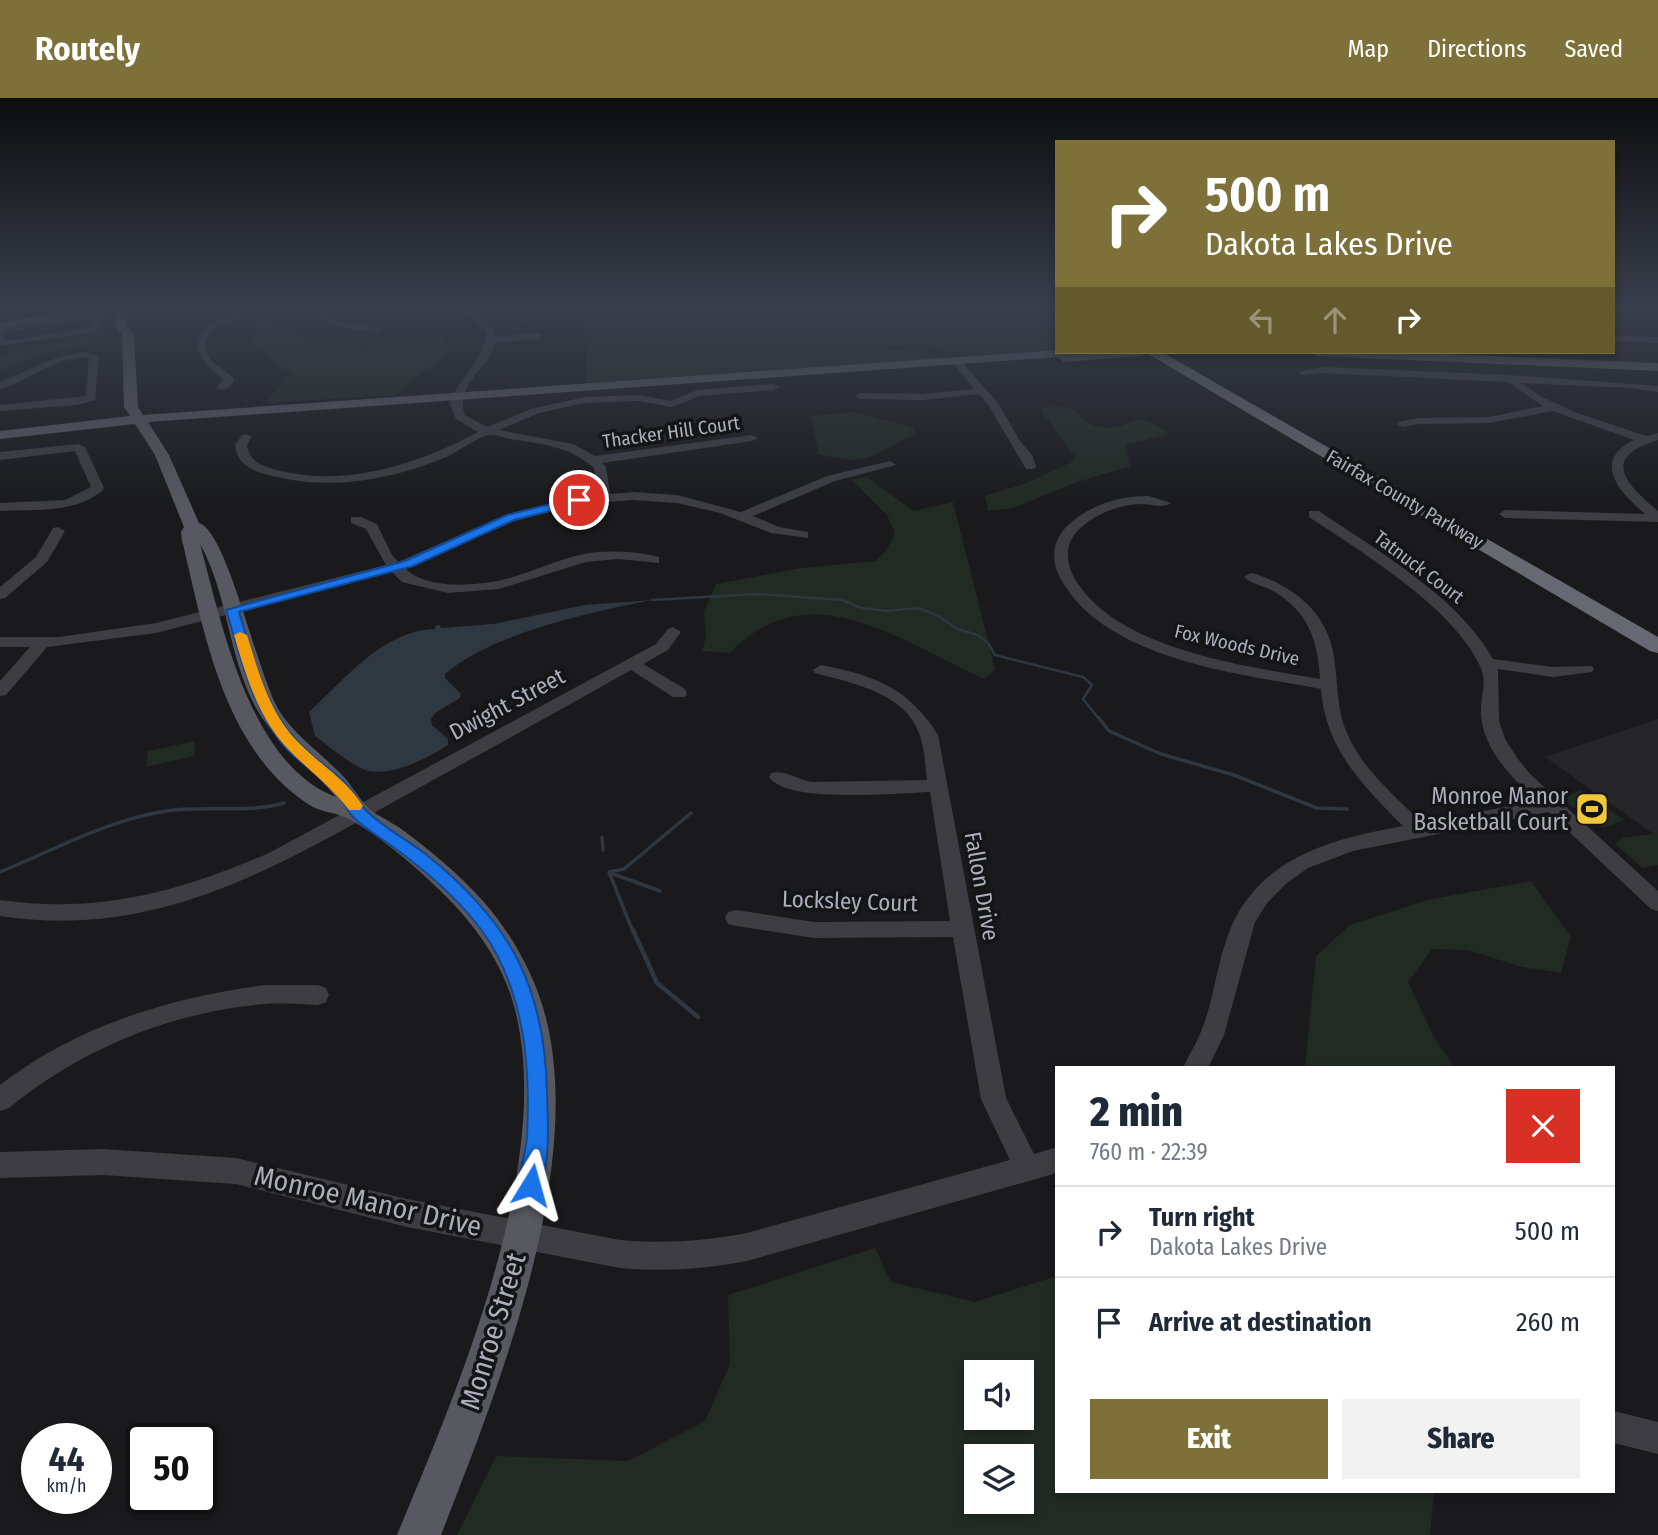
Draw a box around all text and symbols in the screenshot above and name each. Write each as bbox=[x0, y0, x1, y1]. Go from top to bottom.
text: Routely bbox=[35, 29, 140, 69]
text: Map bbox=[1348, 35, 1389, 63]
text: Directions bbox=[1427, 35, 1526, 63]
text: Saved bbox=[1564, 35, 1623, 63]
text: 500 m bbox=[1205, 165, 1330, 224]
icon: right bbox=[1090, 168, 1181, 259]
text: Dakota Lakes Drive bbox=[1205, 225, 1453, 263]
icon: left bbox=[1243, 301, 1281, 339]
icon: ahead bbox=[1316, 301, 1354, 339]
icon: right bbox=[1389, 301, 1427, 339]
street label: Thacker Hill Court bbox=[601, 411, 742, 453]
street label: Fairfax County Parkway bbox=[1323, 445, 1488, 554]
pin bbox=[549, 470, 609, 530]
icon: arrive bbox=[560, 481, 598, 519]
street label: Tatnuck Court bbox=[1369, 526, 1469, 609]
street label: Fox Woods Drive bbox=[1172, 619, 1302, 671]
street label: Dwight Street bbox=[445, 662, 570, 746]
place label: Monroe Manor Basketball Court bbox=[1414, 782, 1568, 836]
sports icon: Monroe Manor Basketball Court bbox=[1573, 790, 1611, 828]
street label: Fallon Drive bbox=[959, 829, 1005, 943]
street label: Locksley Court bbox=[782, 885, 919, 917]
text: 2 min bbox=[1090, 1087, 1183, 1137]
button: close bbox=[1506, 1089, 1580, 1163]
text: 760 m · 22:39 bbox=[1090, 1138, 1208, 1166]
position arrow bbox=[494, 1148, 568, 1222]
street label: Monroe Manor Drive bbox=[251, 1159, 485, 1243]
text: Turn right bbox=[1149, 1202, 1255, 1233]
icon: right bbox=[1090, 1213, 1128, 1251]
text: 500 m bbox=[1515, 1216, 1580, 1247]
text: Dakota Lakes Drive bbox=[1149, 1233, 1327, 1261]
street label: Monroe Street bbox=[453, 1248, 533, 1413]
icon: arrive bbox=[1090, 1304, 1128, 1342]
text: Arrive at destination bbox=[1149, 1307, 1372, 1338]
text: 260 m bbox=[1516, 1307, 1580, 1338]
map controls bbox=[964, 1360, 1034, 1514]
button: sound bbox=[964, 1360, 1034, 1430]
button: Exit bbox=[1090, 1399, 1328, 1479]
button: Share bbox=[1342, 1399, 1580, 1479]
speed limit sign: 50 bbox=[126, 1423, 217, 1514]
text: 44 bbox=[49, 1438, 84, 1480]
button: layers bbox=[964, 1444, 1034, 1514]
text: km/h bbox=[46, 1475, 87, 1497]

